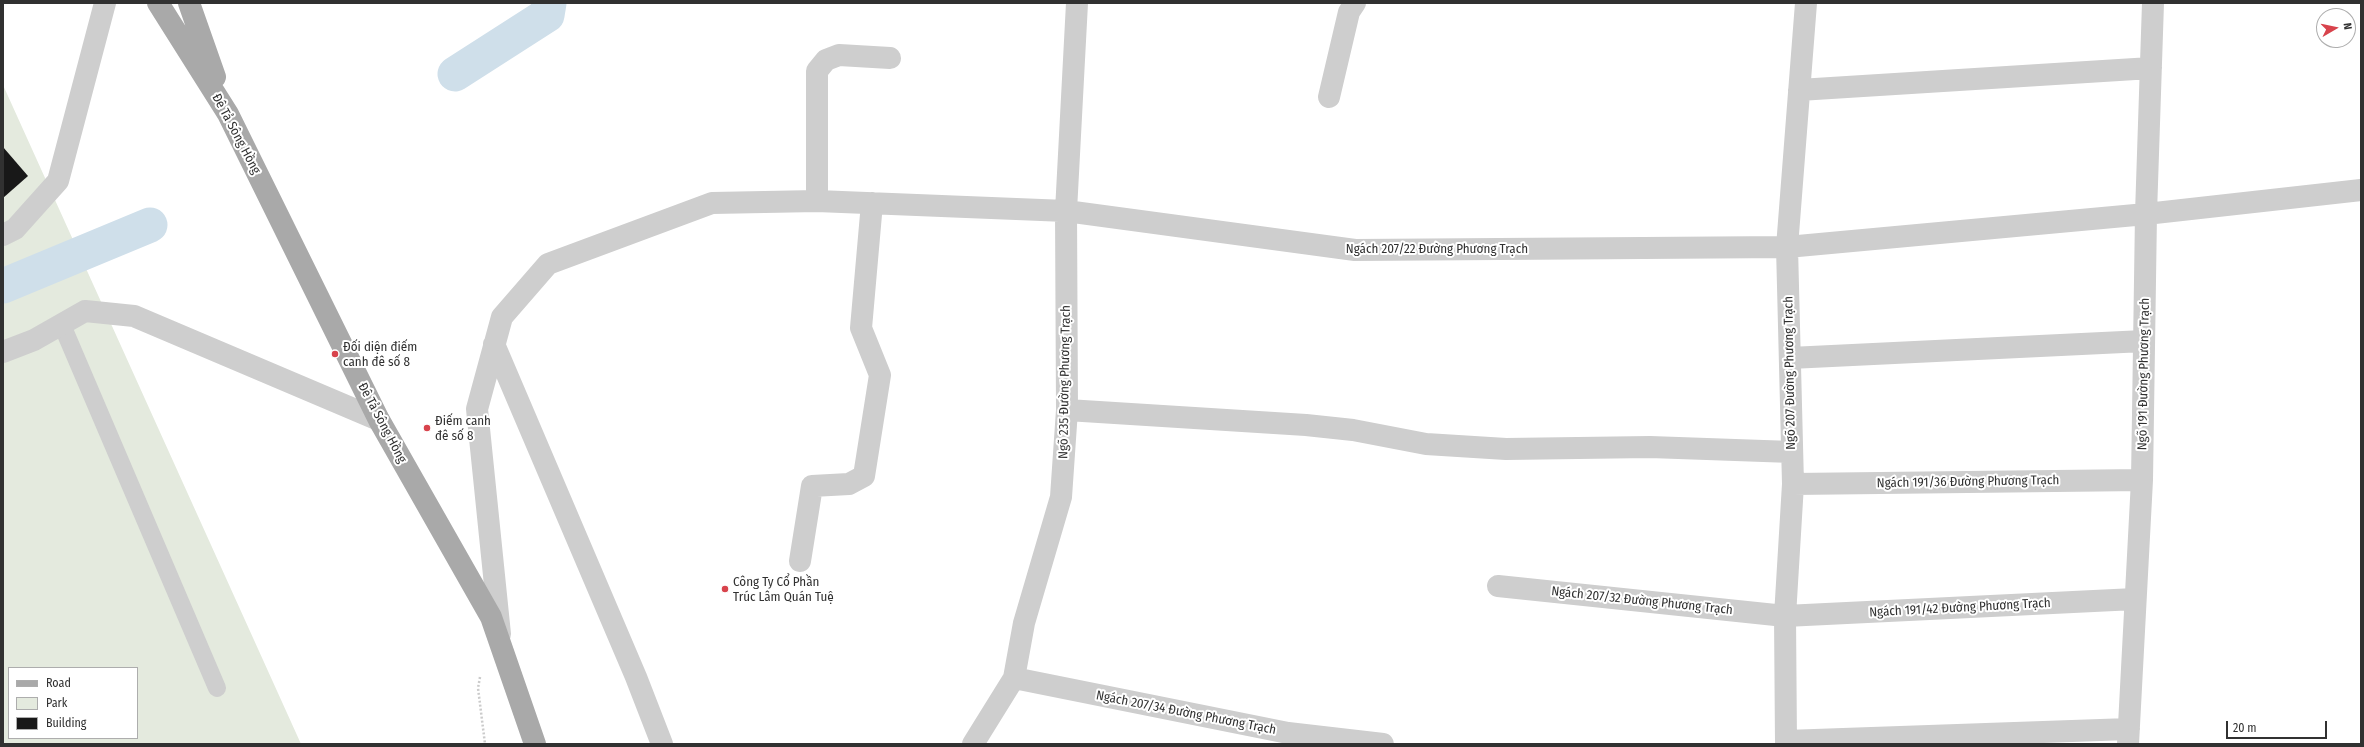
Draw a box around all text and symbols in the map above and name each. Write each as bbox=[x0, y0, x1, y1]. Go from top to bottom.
north arrow bbox=[2316, 8, 2356, 48]
text: N bbox=[2340, 22, 2354, 30]
street label: Đê Tả Sông Hồng bbox=[208, 91, 264, 177]
street label: Ngách 207/22 Đường Phương Trạch bbox=[1346, 241, 1528, 257]
street label: Ngõ 207 Đường Phương Trạch bbox=[1781, 296, 1799, 450]
street label: Ngõ 191 Đường Phương Trạch bbox=[2135, 298, 2153, 450]
street label: Ngõ 235 Đường Phương Trạch bbox=[1056, 305, 1074, 459]
place label: Đối diện điếm canh đê số 8 bbox=[343, 339, 417, 370]
marker: Đối diện điếm canh đê số 8 bbox=[330, 349, 340, 359]
street label: Đê Tả Sông Hồng bbox=[354, 380, 410, 466]
place label: Điếm canh đê số 8 bbox=[435, 413, 491, 444]
marker: Điếm canh đê số 8 bbox=[422, 423, 432, 433]
street label: Ngách 191/36 Đường Phương Trạch bbox=[1877, 473, 2059, 491]
place label: Công Ty Cổ Phần Trúc Lâm Quán Tuệ bbox=[733, 574, 834, 605]
marker: Công Ty Cổ Phần Trúc Lâm Quán Tuệ bbox=[720, 584, 730, 594]
street label: Ngách 207/32 Đường Phương Trạch bbox=[1550, 584, 1734, 618]
street label: Ngách 191/42 Đường Phương Trạch bbox=[1869, 595, 2051, 621]
legend bbox=[8, 667, 138, 739]
text: Road bbox=[46, 676, 71, 690]
street label: Ngách 207/34 Đường Phương Trạch bbox=[1095, 688, 1277, 738]
text: Park bbox=[46, 696, 67, 710]
scale bar bbox=[2228, 713, 2329, 739]
text: Building bbox=[46, 716, 86, 730]
text: 20 m bbox=[2233, 721, 2257, 735]

